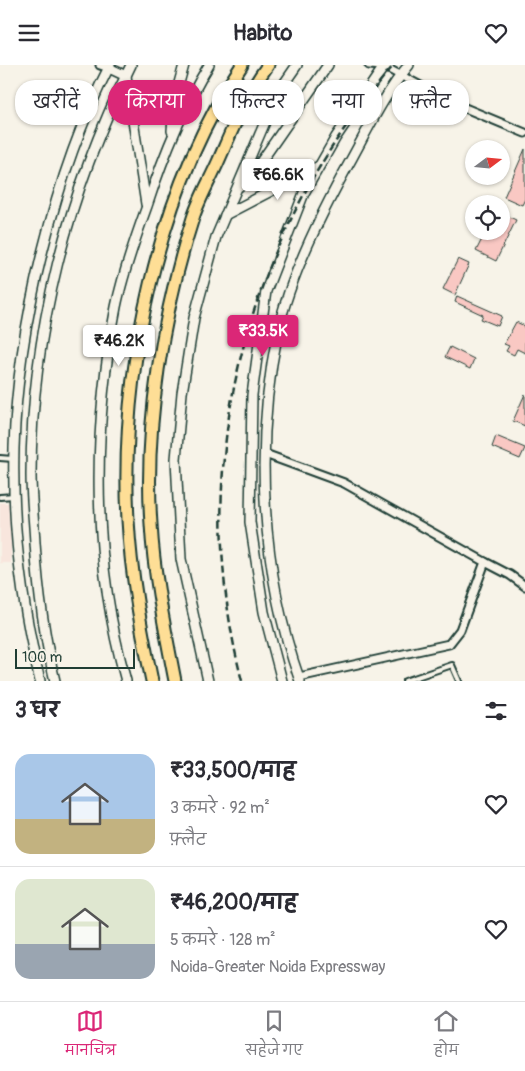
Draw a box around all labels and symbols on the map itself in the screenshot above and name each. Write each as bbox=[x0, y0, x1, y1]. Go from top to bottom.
north arrow bbox=[465, 140, 510, 185]
pin: ₹66.6K bbox=[237, 159, 319, 201]
pin: ₹33.5K bbox=[222, 315, 304, 357]
pin: ₹46.2K bbox=[78, 325, 160, 367]
scale bar bbox=[15, 646, 135, 669]

